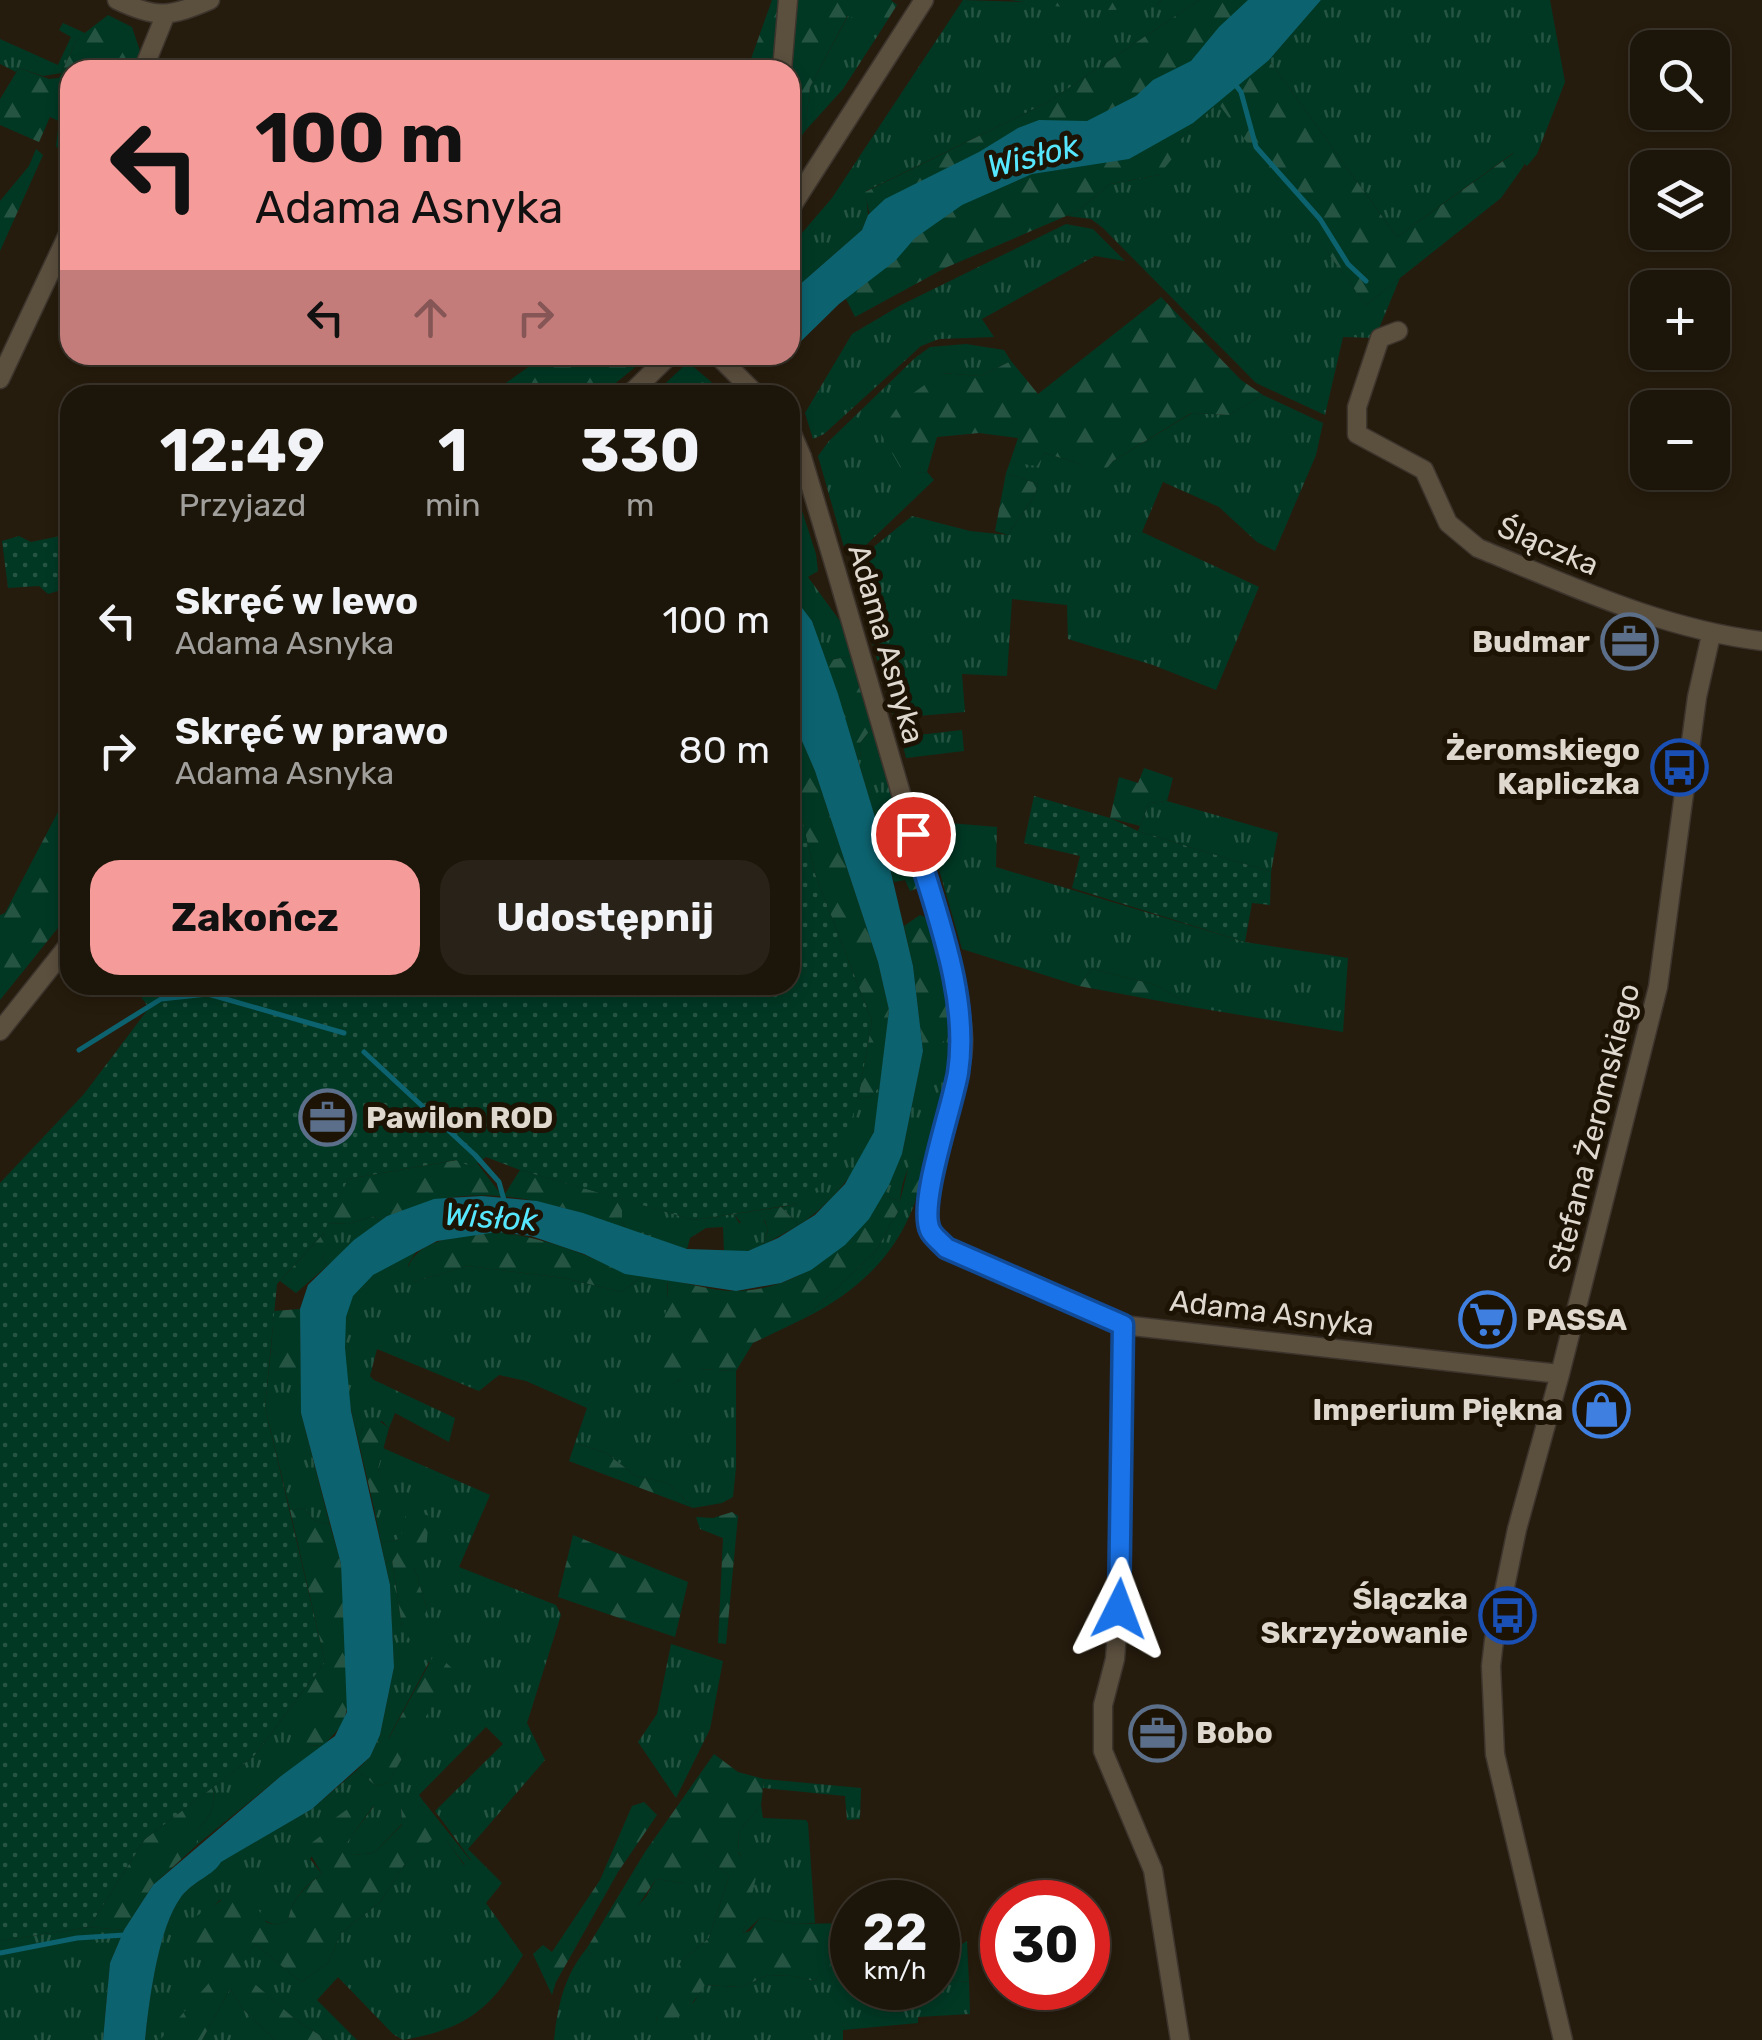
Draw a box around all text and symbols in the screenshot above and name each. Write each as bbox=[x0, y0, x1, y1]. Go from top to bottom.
map controls bbox=[1630, 30, 1730, 490]
button: search bbox=[1630, 30, 1730, 130]
text: 100 m bbox=[255, 97, 464, 180]
icon: left bbox=[90, 100, 220, 230]
water label: Wisłok bbox=[983, 126, 1083, 186]
button: layers bbox=[1630, 150, 1730, 250]
text: Adama Asnyka bbox=[255, 181, 563, 234]
button: + bbox=[1630, 270, 1730, 370]
icon: left bbox=[298, 290, 353, 345]
icon: ahead bbox=[403, 290, 458, 345]
icon: right bbox=[508, 290, 563, 345]
button: − bbox=[1630, 390, 1730, 490]
text: 12:49 bbox=[160, 415, 325, 486]
text: 1 bbox=[438, 415, 468, 486]
text: 330 bbox=[580, 415, 700, 486]
text: Przyjazd bbox=[179, 486, 306, 524]
text: min bbox=[425, 486, 481, 524]
text: m bbox=[626, 486, 655, 524]
street label: Ślączka bbox=[1492, 509, 1604, 583]
street label: Adama Asnyka bbox=[840, 540, 932, 748]
text: Skręć w lewo bbox=[175, 578, 418, 624]
icon: left bbox=[90, 593, 145, 648]
text: 100 m bbox=[662, 597, 770, 643]
office icon: Budmar bbox=[1599, 612, 1659, 672]
text: Adama Asnyka bbox=[175, 624, 394, 662]
place label: Budmar bbox=[1472, 624, 1590, 660]
text: Skręć w prawo bbox=[175, 708, 448, 754]
icon: right bbox=[90, 723, 145, 778]
text: 80 m bbox=[679, 727, 770, 773]
place label: Żeromskiego Kapliczka bbox=[1446, 732, 1640, 802]
bus stop icon: Żeromskiego Kapliczka bbox=[1649, 737, 1709, 797]
text: Adama Asnyka bbox=[175, 754, 394, 792]
pin bbox=[871, 792, 956, 877]
icon: arrive bbox=[886, 807, 941, 862]
button: Zakończ bbox=[90, 860, 420, 975]
button: Udostępnij bbox=[440, 860, 770, 975]
street label: Stefana Żeromskiego bbox=[1541, 980, 1647, 1276]
office icon: Pawilon ROD bbox=[297, 1088, 357, 1148]
place label: Pawilon ROD bbox=[366, 1100, 553, 1136]
water label: Wisłok bbox=[443, 1195, 539, 1239]
street label: Adama Asnyka bbox=[1168, 1283, 1376, 1343]
supermarket icon: PASSA bbox=[1457, 1290, 1517, 1350]
place label: PASSA bbox=[1526, 1302, 1627, 1338]
shop icon: Imperium Piękna bbox=[1572, 1380, 1632, 1440]
place label: Imperium Piękna bbox=[1313, 1392, 1563, 1428]
position arrow bbox=[1067, 1557, 1171, 1661]
place label: Ślączka Skrzyżowanie bbox=[1260, 1581, 1468, 1651]
bus stop icon: Ślączka Skrzyżowanie bbox=[1477, 1586, 1537, 1646]
office icon: Bobo bbox=[1127, 1703, 1187, 1763]
place label: Bobo bbox=[1196, 1715, 1273, 1751]
speed limit sign: 30 bbox=[980, 1880, 1110, 2010]
text: 22 bbox=[863, 1903, 928, 1963]
text: km/h bbox=[864, 1956, 926, 1985]

